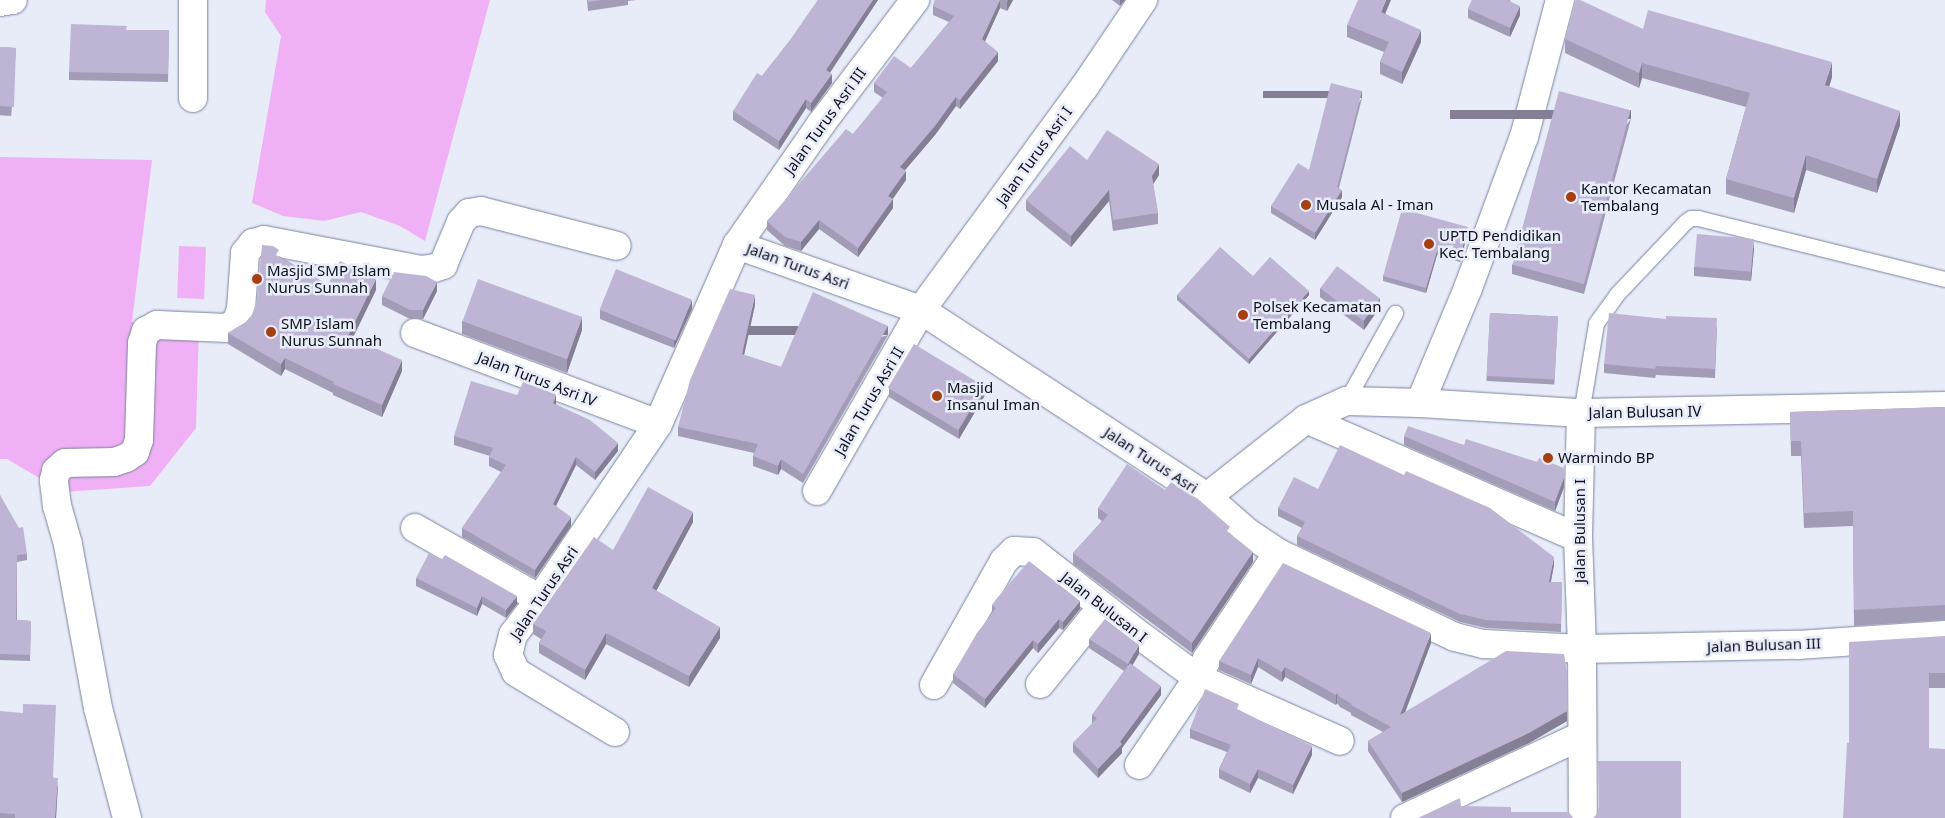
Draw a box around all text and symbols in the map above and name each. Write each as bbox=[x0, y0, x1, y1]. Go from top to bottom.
street label: Jalan Turus Asri III bbox=[780, 64, 870, 178]
street label: Jalan Turus Asri I bbox=[992, 103, 1076, 209]
place label: Kantor Kecamatan Tembalang bbox=[1581, 179, 1711, 214]
marker: Kantor Kecamatan Tembalang bbox=[1565, 191, 1577, 203]
place label: Musala Al - Iman bbox=[1316, 196, 1434, 214]
marker: Musala Al - Iman bbox=[1300, 199, 1312, 211]
place label: UPTD Pendidikan Kec. Tembalang bbox=[1439, 226, 1561, 261]
marker: UPTD Pendidikan Kec. Tembalang bbox=[1423, 238, 1435, 250]
street label: Jalan Turus Asri bbox=[744, 239, 852, 293]
place label: Masjid SMP Islam Nurus Sunnah bbox=[267, 261, 390, 296]
marker: Masjid SMP Islam Nurus Sunnah bbox=[251, 273, 263, 285]
place label: Polsek Kecamatan Tembalang bbox=[1253, 297, 1381, 332]
marker: Polsek Kecamatan Tembalang bbox=[1237, 309, 1249, 321]
place label: SMP Islam Nurus Sunnah bbox=[281, 314, 382, 349]
marker: SMP Islam Nurus Sunnah bbox=[265, 326, 277, 338]
street label: Jalan Turus Asri II bbox=[831, 344, 907, 458]
street label: Jalan Turus Asri IV bbox=[475, 348, 599, 410]
place label: Masjid Insanul Iman bbox=[947, 378, 1040, 413]
marker: Masjid Insanul Iman bbox=[931, 390, 943, 402]
street label: Jalan Bulusan IV bbox=[1588, 402, 1702, 422]
street label: Jalan Turus Asri bbox=[1101, 423, 1201, 497]
place label: Warmindo BP bbox=[1558, 449, 1654, 467]
marker: Warmindo BP bbox=[1542, 452, 1554, 464]
street label: Jalan Bulusan I bbox=[1571, 479, 1589, 583]
street label: Jalan Turus Asri bbox=[506, 543, 582, 643]
street label: Jalan Bulusan I bbox=[1057, 568, 1151, 646]
street label: Jalan Bulusan III bbox=[1707, 634, 1821, 656]

